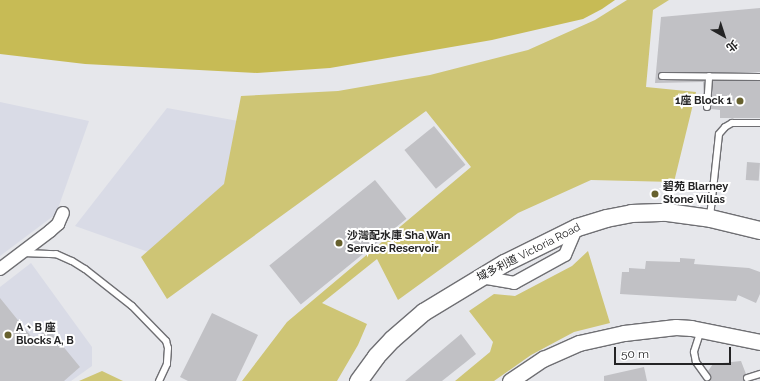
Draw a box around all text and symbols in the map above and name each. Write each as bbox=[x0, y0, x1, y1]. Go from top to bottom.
north arrow bbox=[704, 16, 744, 56]
text: 北 bbox=[724, 37, 740, 54]
place label: 1座 Block 1 bbox=[675, 94, 732, 108]
marker: 1座 Block 1 bbox=[735, 96, 745, 106]
place label: 碧苑 Blarney Stone Villas bbox=[663, 181, 728, 207]
marker: 碧苑 Blarney Stone Villas bbox=[650, 189, 660, 199]
street label: 域多利道 Victoria Road bbox=[475, 221, 583, 285]
place label: 沙灣配水庫 Sha Wan Service Reservoir bbox=[347, 230, 451, 256]
marker: 沙灣配水庫 Sha Wan Service Reservoir bbox=[334, 238, 344, 248]
place label: A、B 座 Blocks A, B bbox=[16, 322, 74, 348]
marker: A、B 座 Blocks A, B bbox=[3, 330, 13, 340]
scale bar bbox=[616, 339, 733, 365]
text: 50 m bbox=[621, 347, 649, 361]

